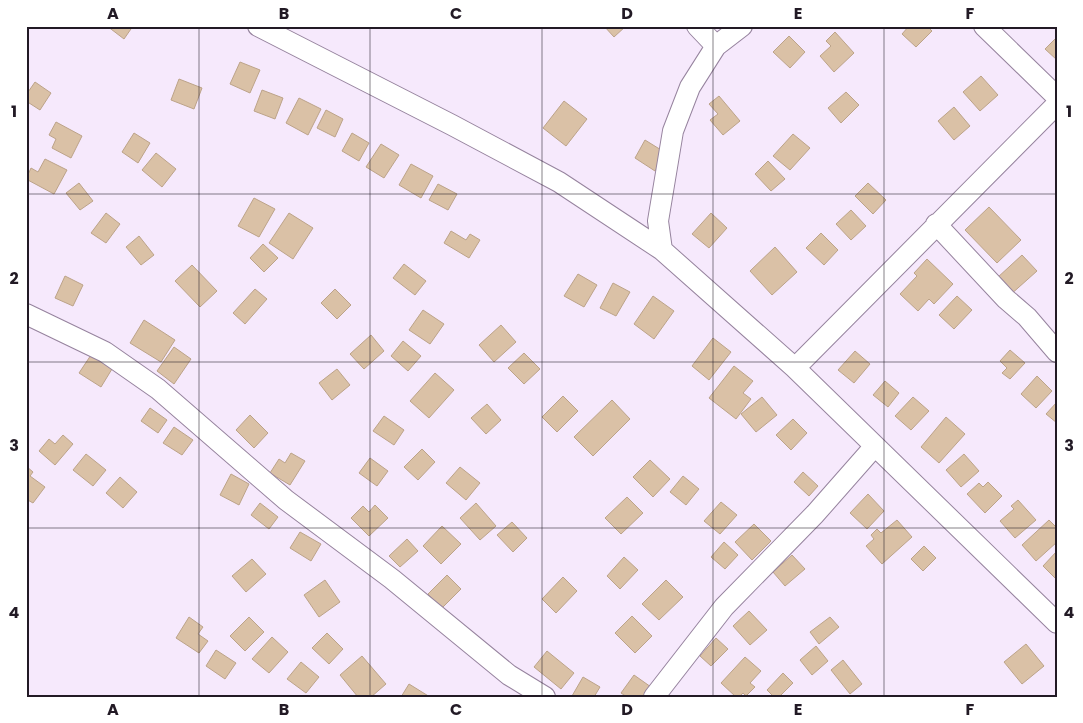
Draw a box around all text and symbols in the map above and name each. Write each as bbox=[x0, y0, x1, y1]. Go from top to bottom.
text: A bbox=[107, 2, 119, 25]
text: B bbox=[279, 2, 289, 25]
text: C bbox=[450, 2, 462, 25]
text: D bbox=[621, 2, 633, 25]
text: E bbox=[794, 2, 802, 25]
text: F bbox=[966, 2, 975, 25]
text: 1 bbox=[11, 100, 17, 123]
text: 1 bbox=[1066, 100, 1072, 123]
text: 2 bbox=[9, 267, 19, 290]
text: 2 bbox=[1064, 267, 1074, 290]
text: 3 bbox=[9, 434, 19, 457]
text: 3 bbox=[1064, 434, 1074, 457]
text: 4 bbox=[9, 601, 20, 624]
text: 4 bbox=[1064, 601, 1075, 624]
text: A bbox=[107, 698, 119, 721]
text: B bbox=[279, 698, 289, 721]
text: C bbox=[450, 698, 462, 721]
text: D bbox=[621, 698, 633, 721]
text: E bbox=[794, 698, 802, 721]
text: F bbox=[966, 698, 975, 721]

